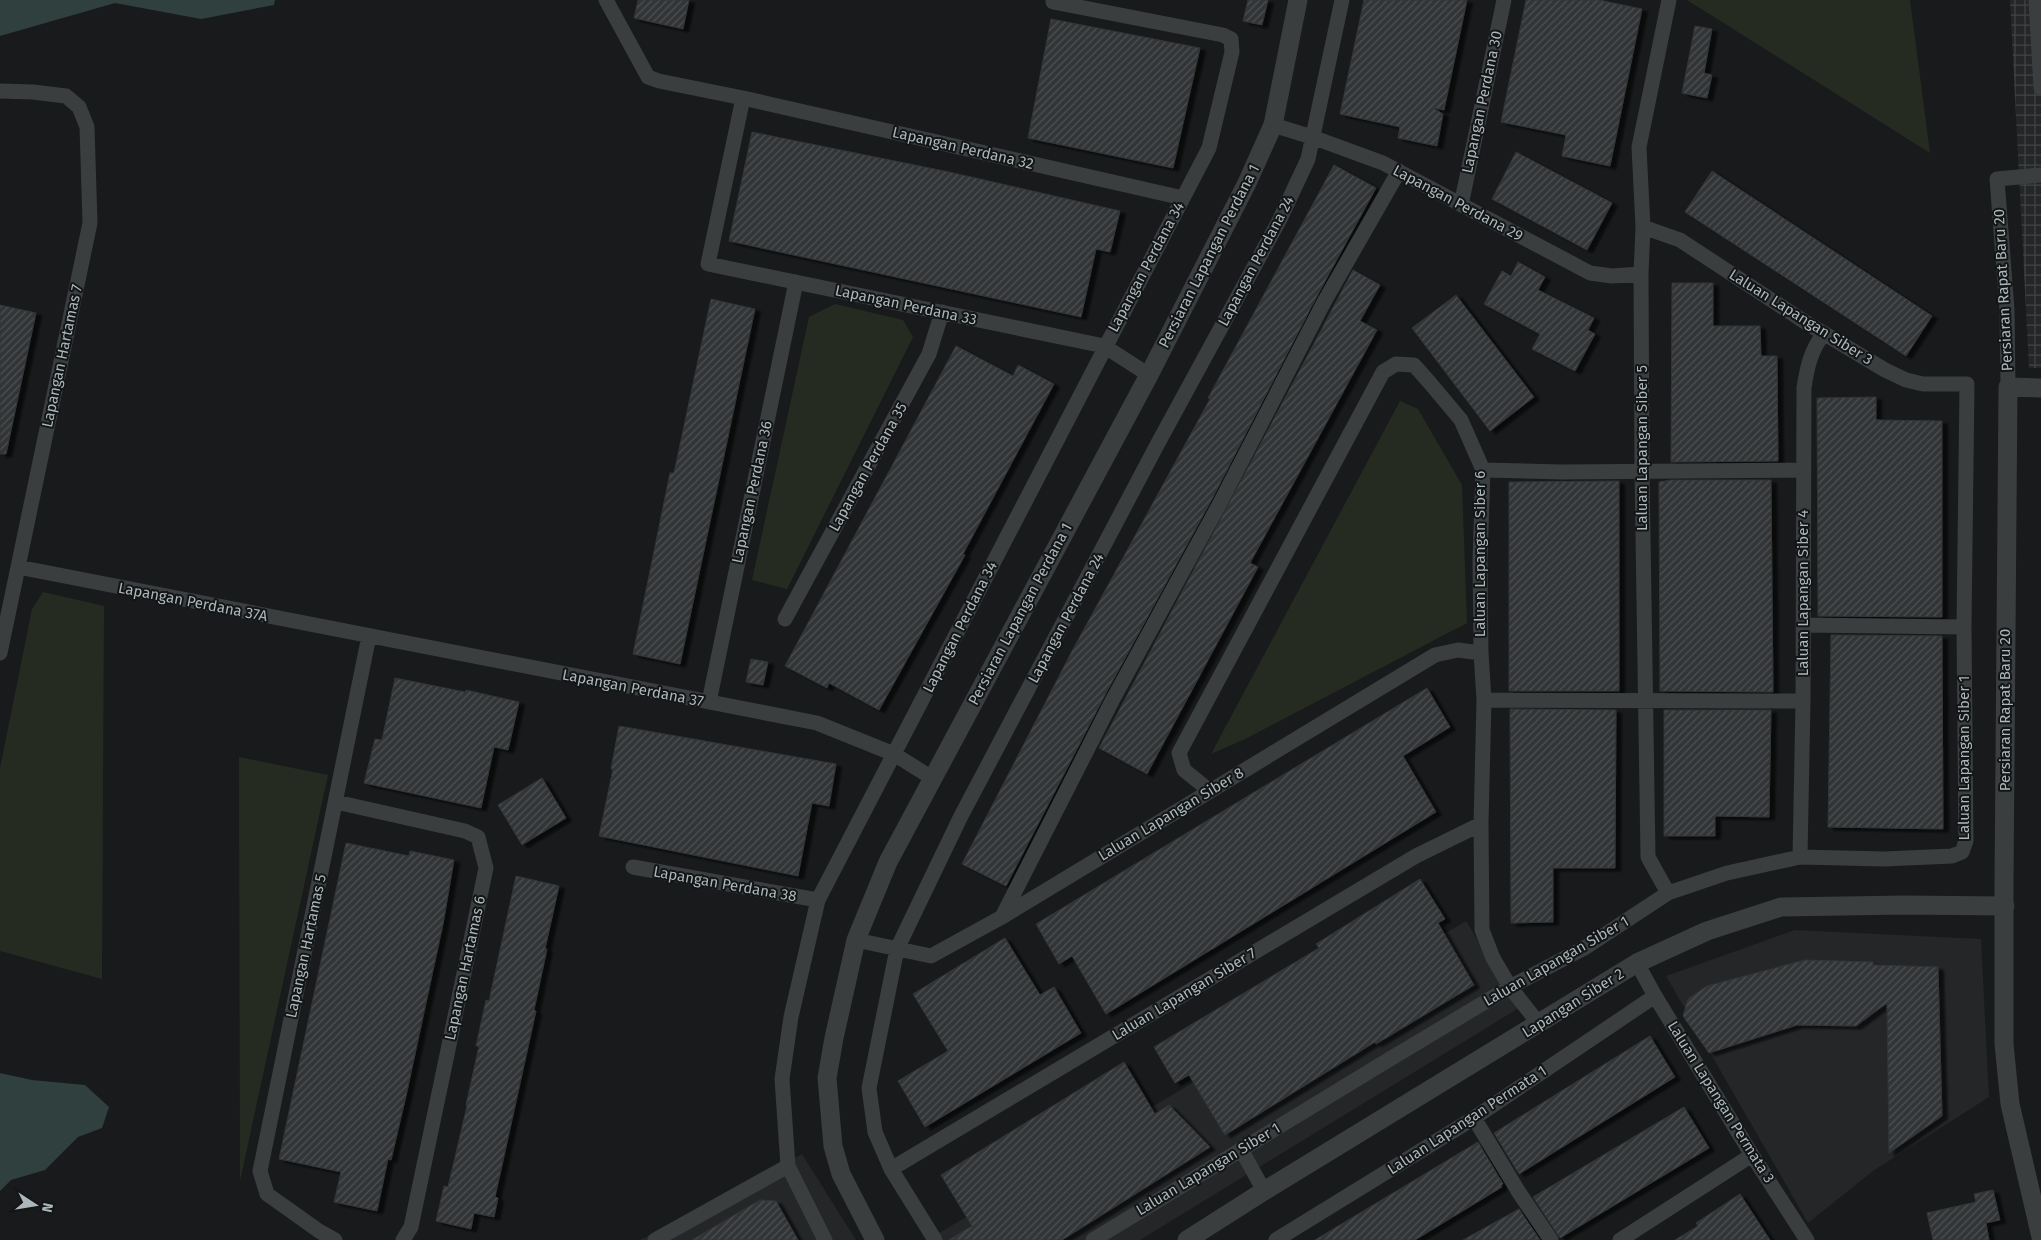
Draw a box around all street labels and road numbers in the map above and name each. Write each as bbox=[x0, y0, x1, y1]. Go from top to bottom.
street label: Lapangan Perdana 30 bbox=[1458, 29, 1506, 175]
street label: Lapangan Perdana 32 bbox=[891, 123, 1035, 173]
street label: Persiaran Lapangan Perdana 1 bbox=[1155, 161, 1263, 351]
street label: Lapangan Perdana 29 bbox=[1390, 161, 1526, 245]
street label: Lapangan Perdana 24 bbox=[1214, 193, 1298, 329]
street label: Lapangan Perdana 34 bbox=[1104, 199, 1188, 335]
street label: Persiaran Rapat Baru 20 bbox=[1990, 208, 2016, 372]
street label: Laluan Lapangan Siber 3 bbox=[1726, 265, 1876, 369]
street label: Lapangan Perdana 33 bbox=[833, 281, 979, 329]
street label: Lapangan Hartamas 7 bbox=[38, 283, 86, 429]
street label: Laluan Lapangan Siber 5 bbox=[1633, 365, 1651, 531]
street label: Lapangan Perdana 35 bbox=[825, 399, 911, 535]
street label: Lapangan Perdana 36 bbox=[728, 419, 776, 565]
street label: Laluan Lapangan Siber 6 bbox=[1471, 471, 1489, 637]
street label: Laluan Lapangan Siber 4 bbox=[1794, 510, 1812, 676]
street label: Persiaran Lapangan Perdana 1 bbox=[964, 520, 1076, 708]
street label: Lapangan Perdana 24 bbox=[1024, 550, 1108, 686]
street label: Lapangan Perdana 34 bbox=[919, 558, 1001, 696]
street label: Lapangan Perdana 37A bbox=[117, 579, 270, 625]
street label: Persiaran Rapat Baru 20 bbox=[1996, 629, 2014, 791]
street label: Lapangan Perdana 37 bbox=[561, 665, 705, 711]
street label: Laluan Lapangan Siber 1 bbox=[1955, 676, 1973, 840]
street label: Laluan Lapangan Siber 8 bbox=[1095, 763, 1247, 865]
street label: Lapangan Perdana 38 bbox=[652, 863, 798, 905]
street label: Lapangan Hartamas 5 bbox=[282, 872, 330, 1020]
street label: Lapangan Hartamas 6 bbox=[441, 894, 489, 1042]
street label: Laluan Lapangan Siber 1 bbox=[1480, 912, 1632, 1010]
street label: Laluan Lapangan Siber 7 bbox=[1109, 944, 1260, 1044]
street label: Lapangan Siber 2 bbox=[1519, 965, 1627, 1041]
street label: Laluan Lapangan Permata 3 bbox=[1664, 1018, 1778, 1186]
street label: Laluan Lapangan Permata 1 bbox=[1384, 1062, 1550, 1178]
street label: Laluan Lapangan Siber 1 bbox=[1133, 1119, 1283, 1219]

